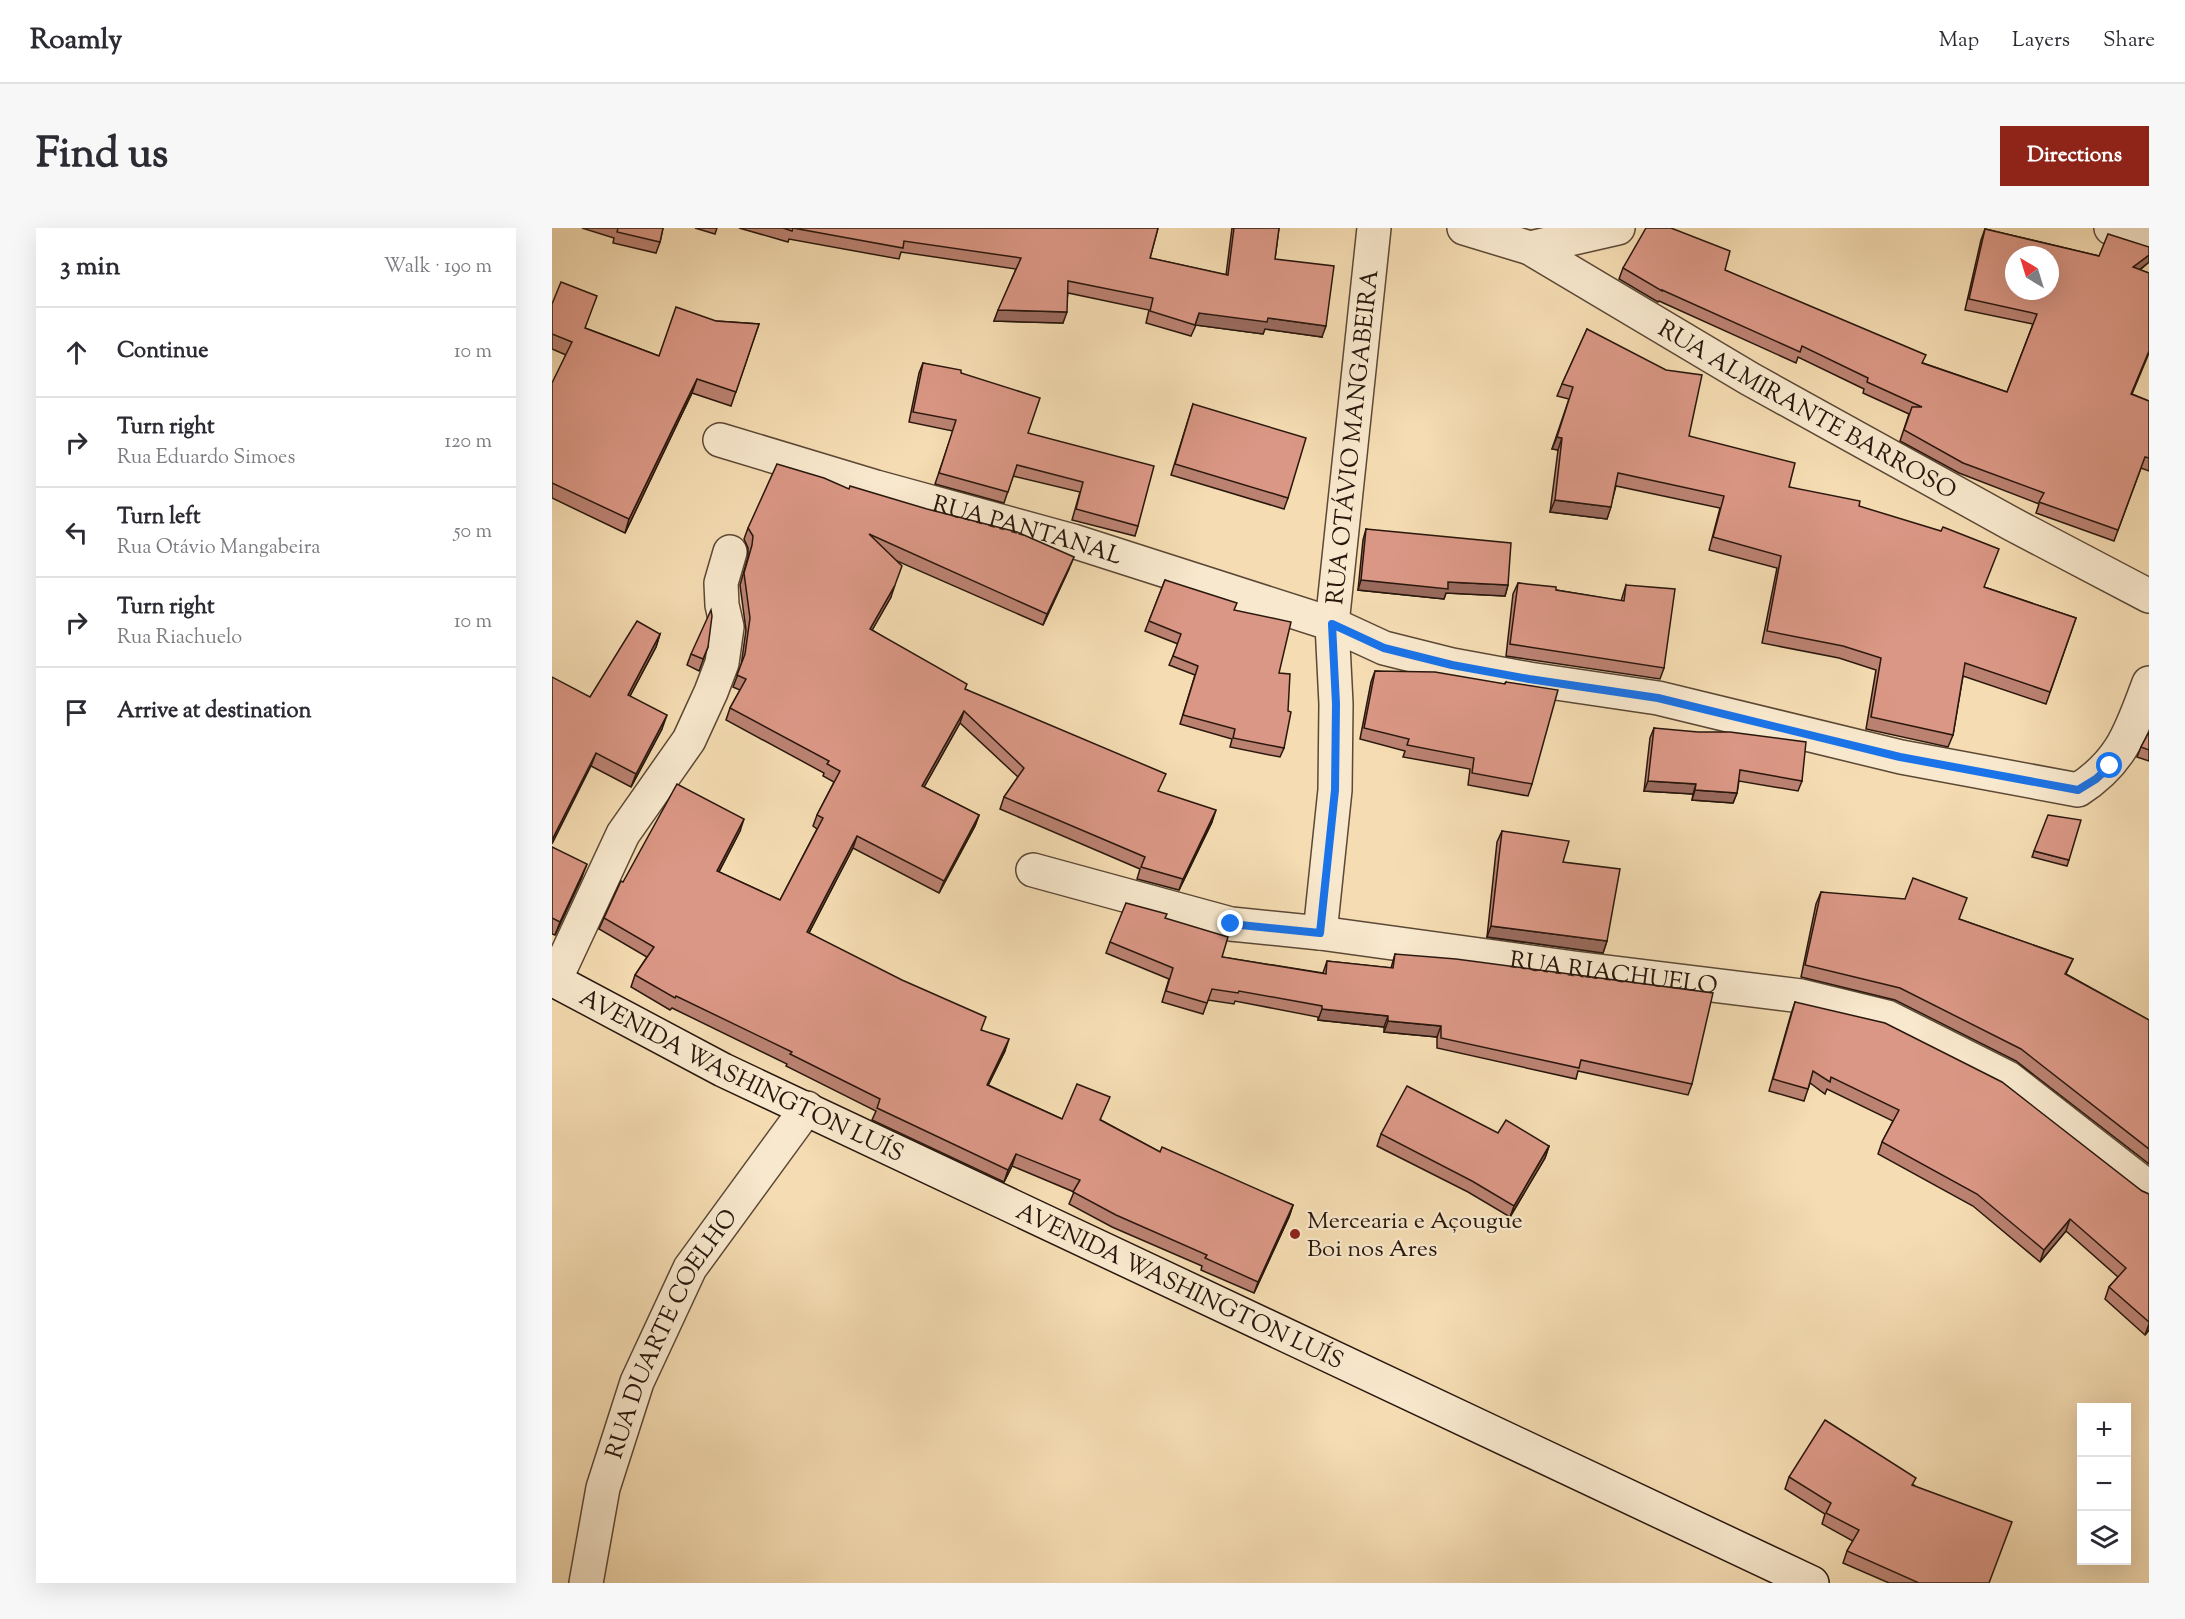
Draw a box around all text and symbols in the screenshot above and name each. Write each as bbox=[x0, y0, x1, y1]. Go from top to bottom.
text: Roamly bbox=[30, 21, 122, 61]
text: Map bbox=[1939, 26, 1979, 56]
text: Layers bbox=[2012, 26, 2070, 56]
text: Share bbox=[2103, 26, 2155, 56]
text: Find us bbox=[36, 126, 168, 186]
button: Directions bbox=[2000, 126, 2149, 186]
north arrow bbox=[2005, 246, 2059, 300]
text: 3 min bbox=[60, 249, 120, 286]
text: Walk · 190 m bbox=[384, 253, 492, 282]
street label: RUA OTÁVIO MANGABEIRA bbox=[1319, 267, 1389, 606]
street label: RUA ALMIRANTE BARROSO bbox=[1651, 313, 1962, 509]
icon: ahead bbox=[60, 336, 93, 369]
text: Continue bbox=[117, 336, 208, 368]
text: 10 m bbox=[454, 338, 492, 367]
text: Turn right bbox=[117, 412, 214, 444]
icon: right bbox=[60, 426, 93, 459]
text: 120 m bbox=[444, 428, 492, 457]
text: Rua Eduardo Simoes bbox=[117, 444, 295, 473]
street label: RUA PANTANAL bbox=[928, 488, 1126, 575]
text: Turn left bbox=[117, 502, 200, 534]
icon: left bbox=[60, 516, 93, 549]
text: 50 m bbox=[454, 518, 492, 547]
text: Rua Otávio Mangabeira bbox=[117, 534, 320, 563]
text: Turn right bbox=[117, 592, 214, 624]
icon: right bbox=[60, 606, 93, 639]
text: 10 m bbox=[454, 608, 492, 637]
text: Rua Riachuelo bbox=[117, 624, 242, 653]
icon: arrive bbox=[60, 696, 93, 729]
text: Arrive at destination bbox=[117, 696, 312, 728]
route start bbox=[2096, 752, 2122, 778]
route end bbox=[1217, 910, 1243, 936]
street label: RUA RIACHUELO bbox=[1507, 944, 1719, 1005]
street label: AVENIDA WASHINGTON LUÍS bbox=[573, 982, 909, 1172]
street label: AVENIDA WASHINGTON LUÍS bbox=[1010, 1195, 1349, 1379]
street label: RUA DUARTE COELHO bbox=[598, 1203, 747, 1463]
place label: Mercearia e Açougue Boi nos Ares bbox=[1307, 1205, 1523, 1267]
marker: Mercearia e Açougue Boi nos Ares bbox=[1288, 1227, 1302, 1241]
map controls bbox=[2077, 1403, 2131, 1565]
button: + bbox=[2077, 1403, 2131, 1457]
button: − bbox=[2077, 1457, 2131, 1511]
button: layers bbox=[2077, 1511, 2131, 1565]

